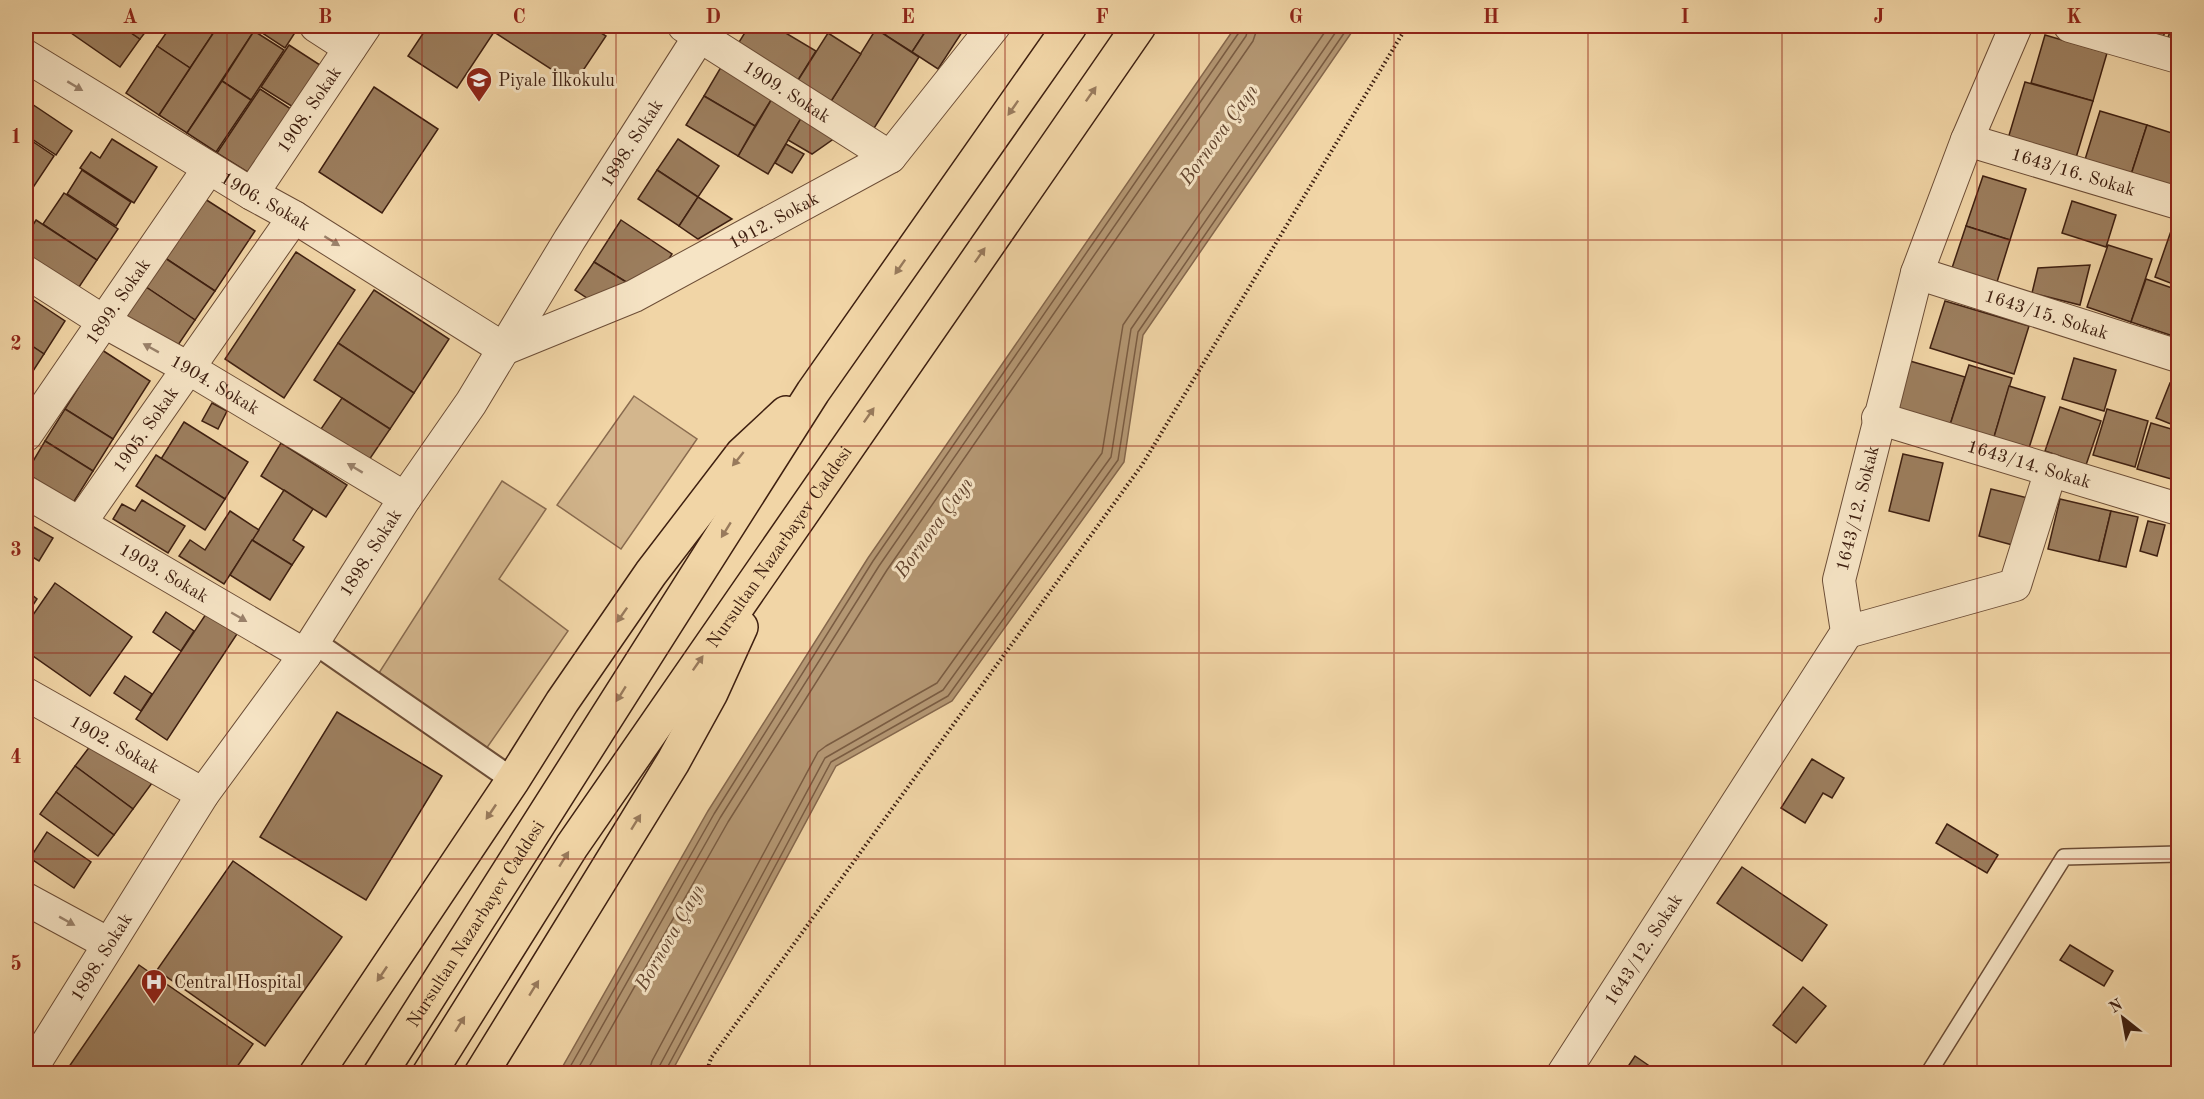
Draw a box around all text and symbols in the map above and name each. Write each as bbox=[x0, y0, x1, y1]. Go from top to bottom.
text: A bbox=[122, 8, 138, 28]
text: B bbox=[318, 8, 332, 28]
text: C bbox=[512, 8, 526, 28]
text: D bbox=[705, 8, 721, 28]
text: E bbox=[901, 8, 915, 28]
text: F bbox=[1095, 8, 1109, 28]
text: G bbox=[1289, 8, 1303, 28]
text: H bbox=[1483, 8, 1499, 28]
text: I bbox=[1681, 8, 1689, 28]
text: J bbox=[1874, 8, 1885, 28]
text: K bbox=[2066, 8, 2082, 28]
street label: 1909. Sokak bbox=[740, 58, 833, 127]
street label: 1908. Sokak bbox=[274, 64, 345, 156]
school or university icon: Piyale İlkokulu bbox=[464, 65, 494, 103]
place label: Piyale İlkokulu bbox=[498, 69, 615, 90]
one-way arrow bbox=[67, 81, 83, 92]
water label: Bornova Çayı bbox=[1176, 81, 1263, 190]
one-way arrow bbox=[1085, 87, 1097, 103]
street label: 1898. Sokak bbox=[598, 97, 667, 190]
one-way arrow bbox=[1007, 99, 1019, 115]
text: 1 bbox=[10, 128, 22, 148]
street label: 1643/16. Sokak bbox=[2009, 146, 2137, 200]
street label: 1906. Sokak bbox=[217, 169, 313, 235]
street label: 1912. Sokak bbox=[726, 189, 822, 253]
one-way arrow bbox=[324, 236, 341, 247]
one-way arrow bbox=[974, 247, 986, 263]
street label: 1899. Sokak bbox=[83, 256, 154, 348]
one-way arrow bbox=[894, 259, 906, 275]
street label: 1643/15. Sokak bbox=[1982, 287, 2110, 343]
text: 2 bbox=[10, 335, 22, 355]
one-way arrow bbox=[143, 342, 159, 353]
street label: 1904. Sokak bbox=[167, 352, 262, 418]
street label: 1905. Sokak bbox=[110, 384, 182, 476]
one-way arrow bbox=[863, 407, 875, 423]
street label: 1643/14. Sokak bbox=[1965, 438, 2093, 492]
street label: Nursultan Nazarbayev Caddesi bbox=[704, 443, 856, 651]
street label: 1643/12. Sokak bbox=[1834, 444, 1883, 573]
one-way arrow bbox=[733, 451, 745, 466]
one-way arrow bbox=[347, 463, 363, 474]
water label: Bornova Çayı bbox=[891, 474, 978, 583]
street label: 1898. Sokak bbox=[337, 506, 405, 600]
one-way arrow bbox=[720, 522, 731, 538]
text: 3 bbox=[10, 541, 22, 561]
street label: 1903. Sokak bbox=[116, 541, 211, 606]
one-way arrow bbox=[617, 607, 628, 623]
one-way arrow bbox=[231, 611, 247, 622]
one-way arrow bbox=[692, 655, 703, 671]
one-way arrow bbox=[616, 686, 627, 702]
street label: 1902. Sokak bbox=[66, 713, 162, 777]
text: 4 bbox=[10, 748, 22, 768]
one-way arrow bbox=[485, 804, 497, 820]
one-way arrow bbox=[631, 814, 642, 830]
street label: Nursultan Nazarbayev Caddesi bbox=[404, 818, 548, 1031]
one-way arrow bbox=[558, 851, 569, 867]
water label: Bornova Çayı bbox=[632, 881, 709, 995]
street label: 1643/12. Sokak bbox=[1601, 891, 1686, 1009]
street label: 1898. Sokak bbox=[68, 910, 136, 1005]
one-way arrow bbox=[59, 916, 76, 926]
text: 5 bbox=[10, 954, 22, 975]
one-way arrow bbox=[377, 966, 388, 982]
hospital icon: Central Hospital bbox=[139, 967, 169, 1005]
place label: Central Hospital bbox=[174, 974, 302, 992]
one-way arrow bbox=[528, 980, 539, 996]
north arrow bbox=[2093, 988, 2153, 1048]
text: N bbox=[2107, 996, 2126, 1017]
one-way arrow bbox=[455, 1016, 466, 1032]

